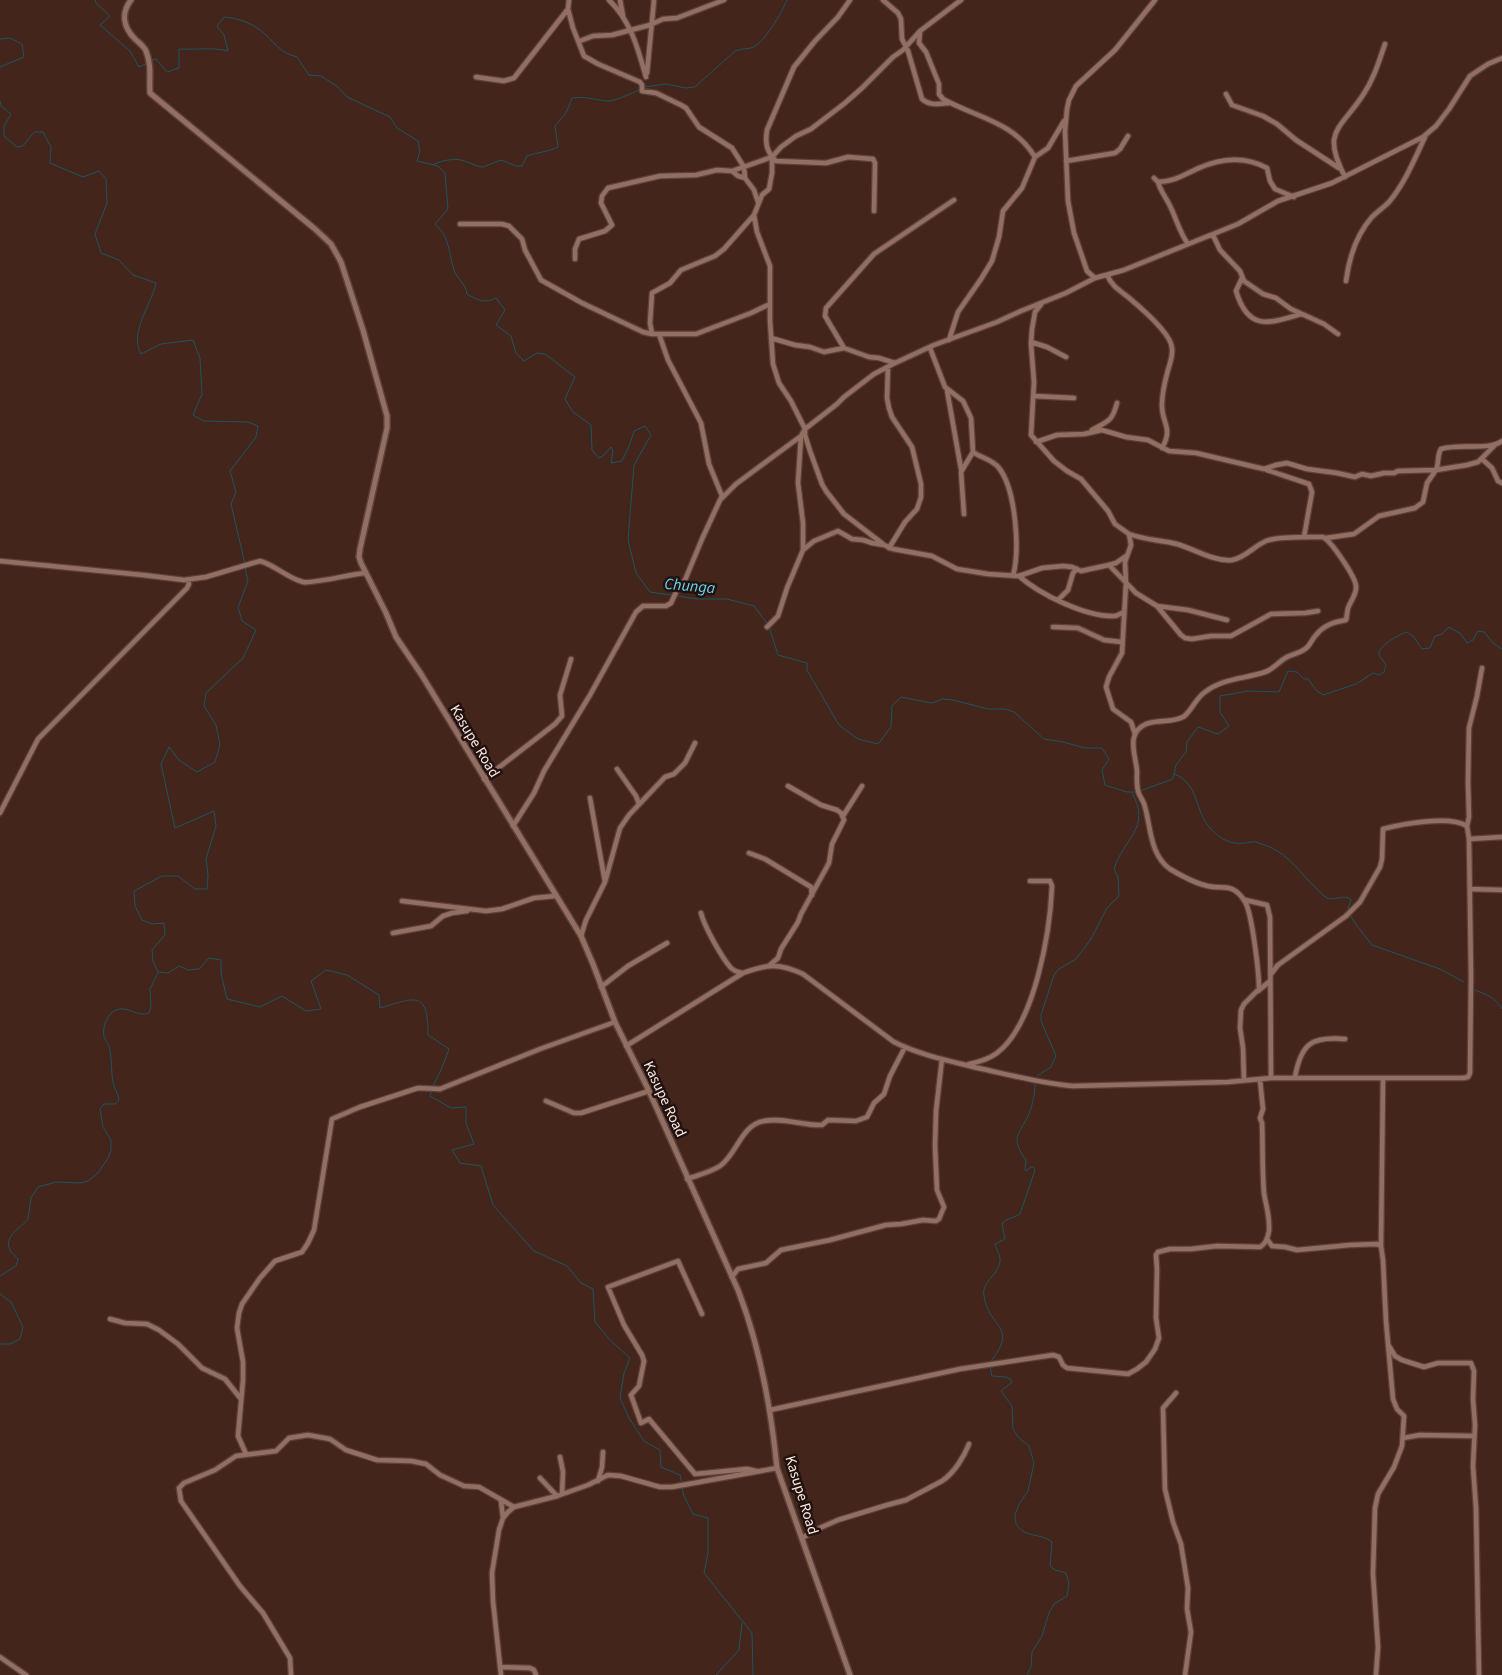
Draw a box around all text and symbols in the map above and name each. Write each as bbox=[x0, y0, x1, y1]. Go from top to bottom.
water label: Chunga bbox=[664, 573, 717, 599]
street label: Kasupe Road bbox=[445, 701, 505, 782]
street label: Kasupe Road bbox=[638, 1058, 691, 1141]
street label: Kasupe Road bbox=[780, 1453, 824, 1537]

